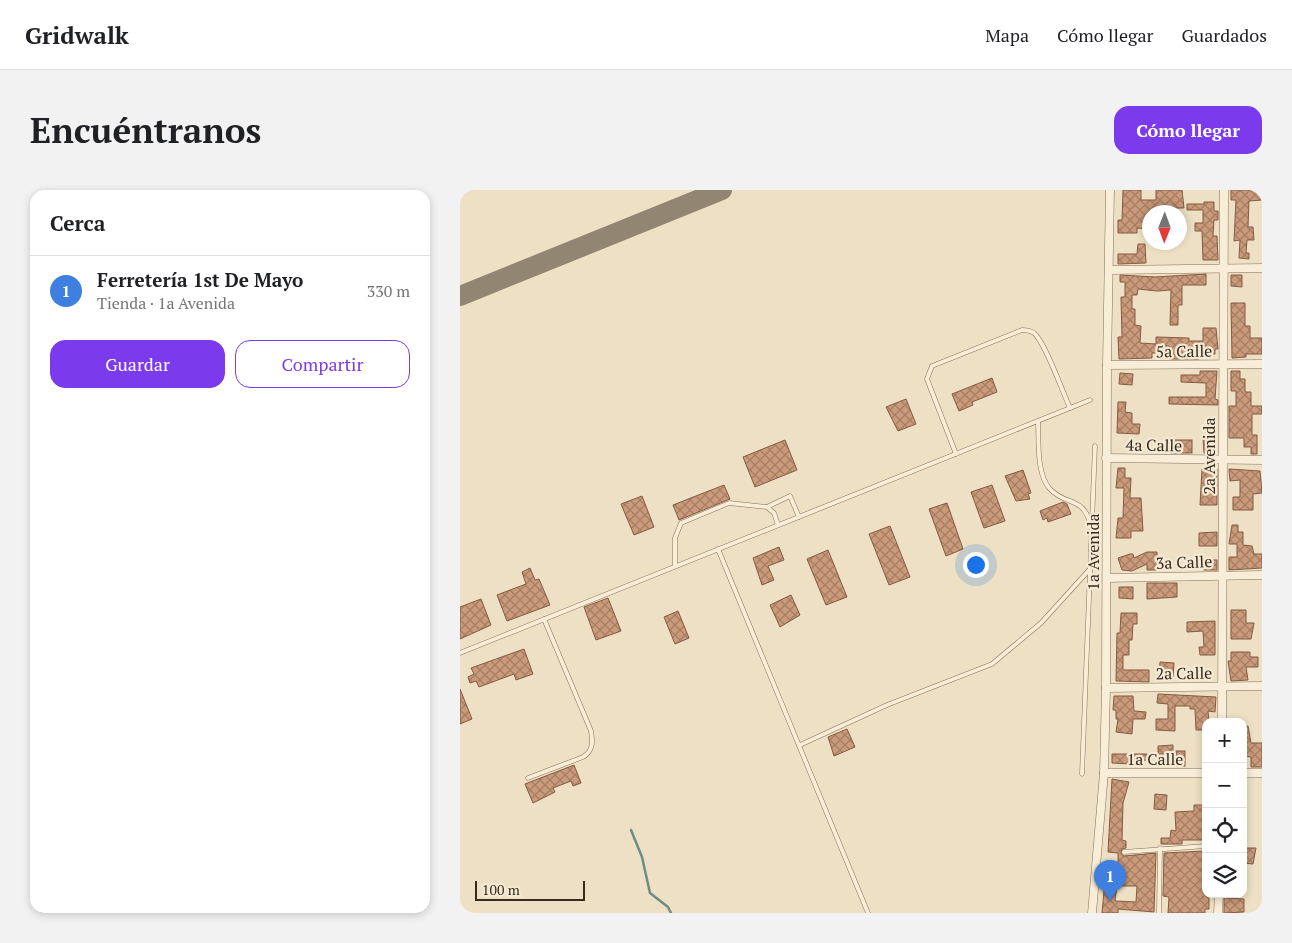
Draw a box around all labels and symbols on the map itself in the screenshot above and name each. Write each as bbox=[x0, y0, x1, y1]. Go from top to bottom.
north arrow bbox=[1142, 205, 1187, 250]
street label: 5a Calle bbox=[1156, 340, 1212, 362]
street label: 2a Avenida bbox=[1198, 417, 1220, 495]
street label: 4a Calle bbox=[1126, 434, 1182, 456]
street label: 1a Avenida bbox=[1082, 513, 1104, 591]
street label: 3a Calle bbox=[1155, 550, 1213, 574]
your location bbox=[963, 552, 989, 578]
street label: 2a Calle bbox=[1156, 662, 1212, 684]
street label: 1a Calle bbox=[1127, 748, 1183, 770]
pin: 1 bbox=[1094, 860, 1126, 901]
scale bar bbox=[475, 878, 585, 901]

